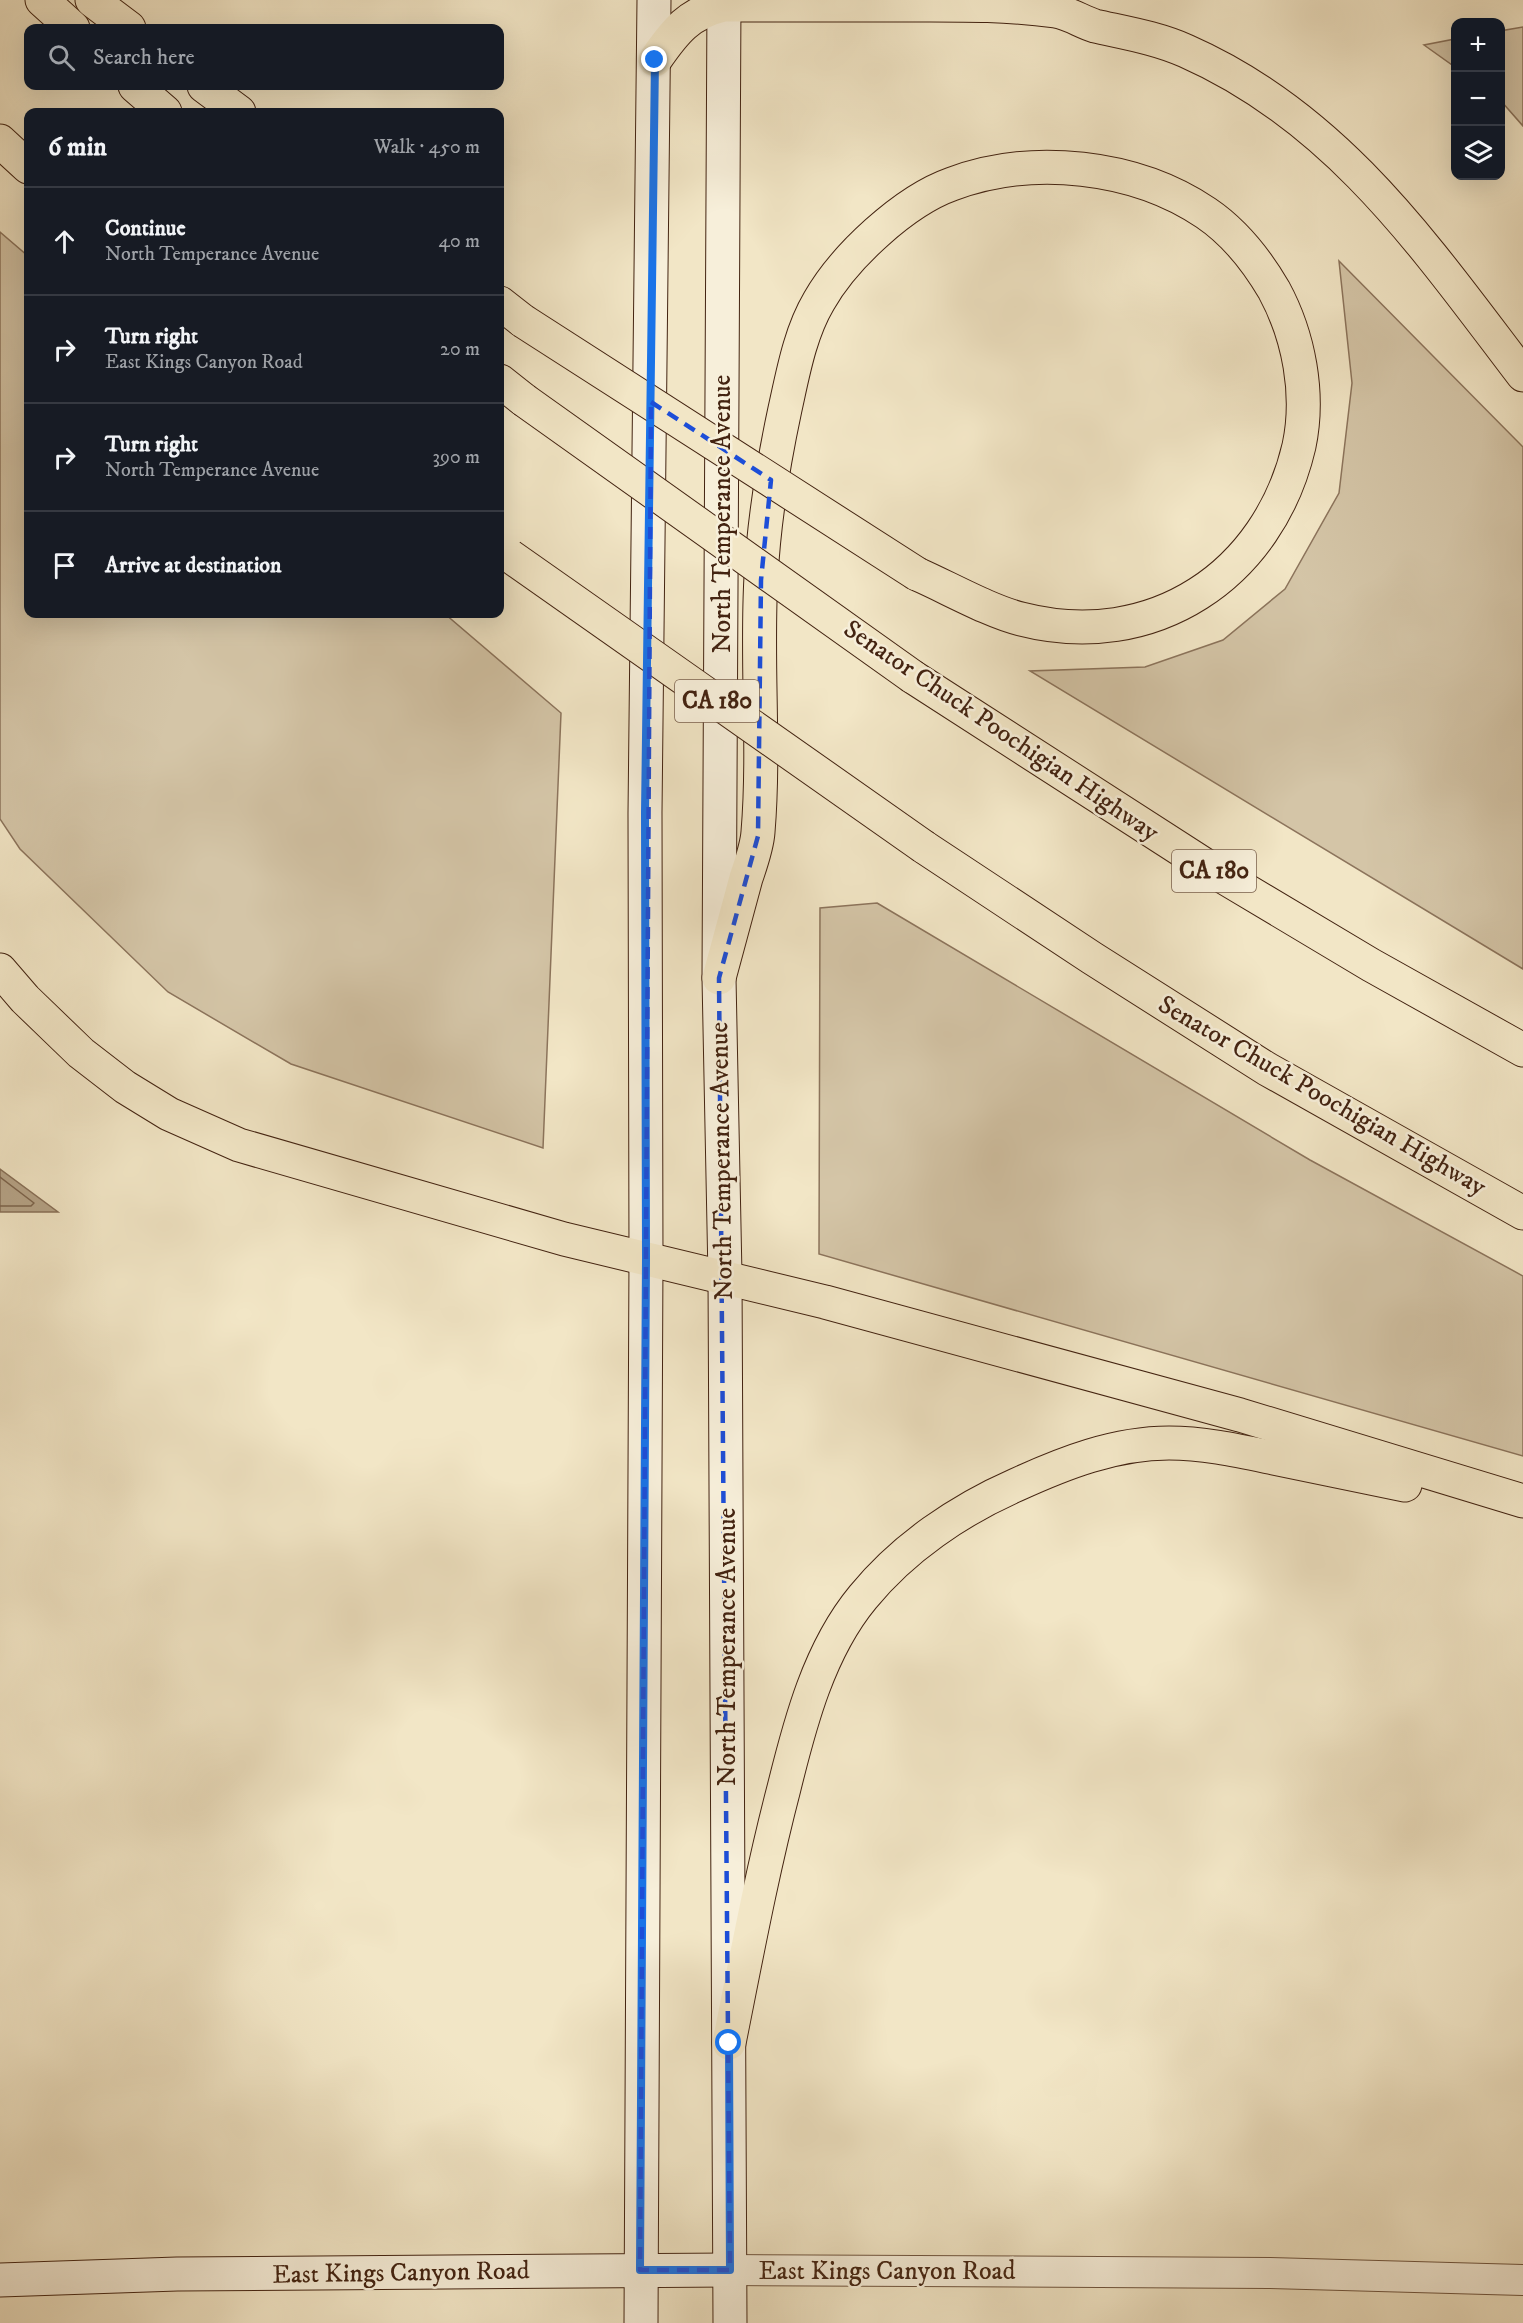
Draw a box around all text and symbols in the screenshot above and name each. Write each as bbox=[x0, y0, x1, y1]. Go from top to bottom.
map controls bbox=[1451, 18, 1505, 180]
button: + bbox=[1451, 18, 1505, 72]
search box bbox=[24, 24, 504, 90]
icon: search bbox=[45, 41, 78, 74]
text: Search here bbox=[93, 44, 195, 71]
route end bbox=[641, 46, 667, 72]
button: − bbox=[1451, 72, 1505, 126]
button: layers bbox=[1451, 126, 1505, 180]
text: 6 min bbox=[48, 131, 107, 164]
text: Walk · 450 m bbox=[374, 135, 480, 160]
text: Continue bbox=[105, 215, 186, 242]
icon: ahead bbox=[48, 225, 81, 258]
text: 40 m bbox=[438, 229, 480, 254]
text: North Temperance Avenue bbox=[105, 242, 319, 267]
text: Turn right bbox=[105, 323, 198, 350]
icon: right bbox=[48, 333, 81, 366]
text: 20 m bbox=[440, 337, 480, 362]
text: East Kings Canyon Road bbox=[105, 350, 303, 375]
street label: North Temperance Avenue bbox=[706, 375, 739, 653]
text: Turn right bbox=[105, 431, 198, 458]
icon: right bbox=[48, 441, 81, 474]
text: 390 m bbox=[432, 445, 480, 470]
text: North Temperance Avenue bbox=[105, 458, 319, 483]
icon: arrive bbox=[48, 549, 81, 582]
text: Arrive at destination bbox=[105, 552, 282, 579]
street label: Senator Chuck Poochigian Highway bbox=[837, 613, 1166, 850]
road number: CA 180 bbox=[675, 680, 759, 722]
road number: CA 180 bbox=[1172, 850, 1256, 892]
street label: Senator Chuck Poochigian Highway bbox=[1152, 988, 1493, 1204]
street label: North Temperance Avenue bbox=[703, 1021, 741, 1301]
street label: North Temperance Avenue bbox=[711, 1508, 744, 1786]
route start bbox=[715, 2029, 741, 2055]
street label: East Kings Canyon Road bbox=[272, 2254, 530, 2292]
street label: East Kings Canyon Road bbox=[758, 2255, 1016, 2288]

